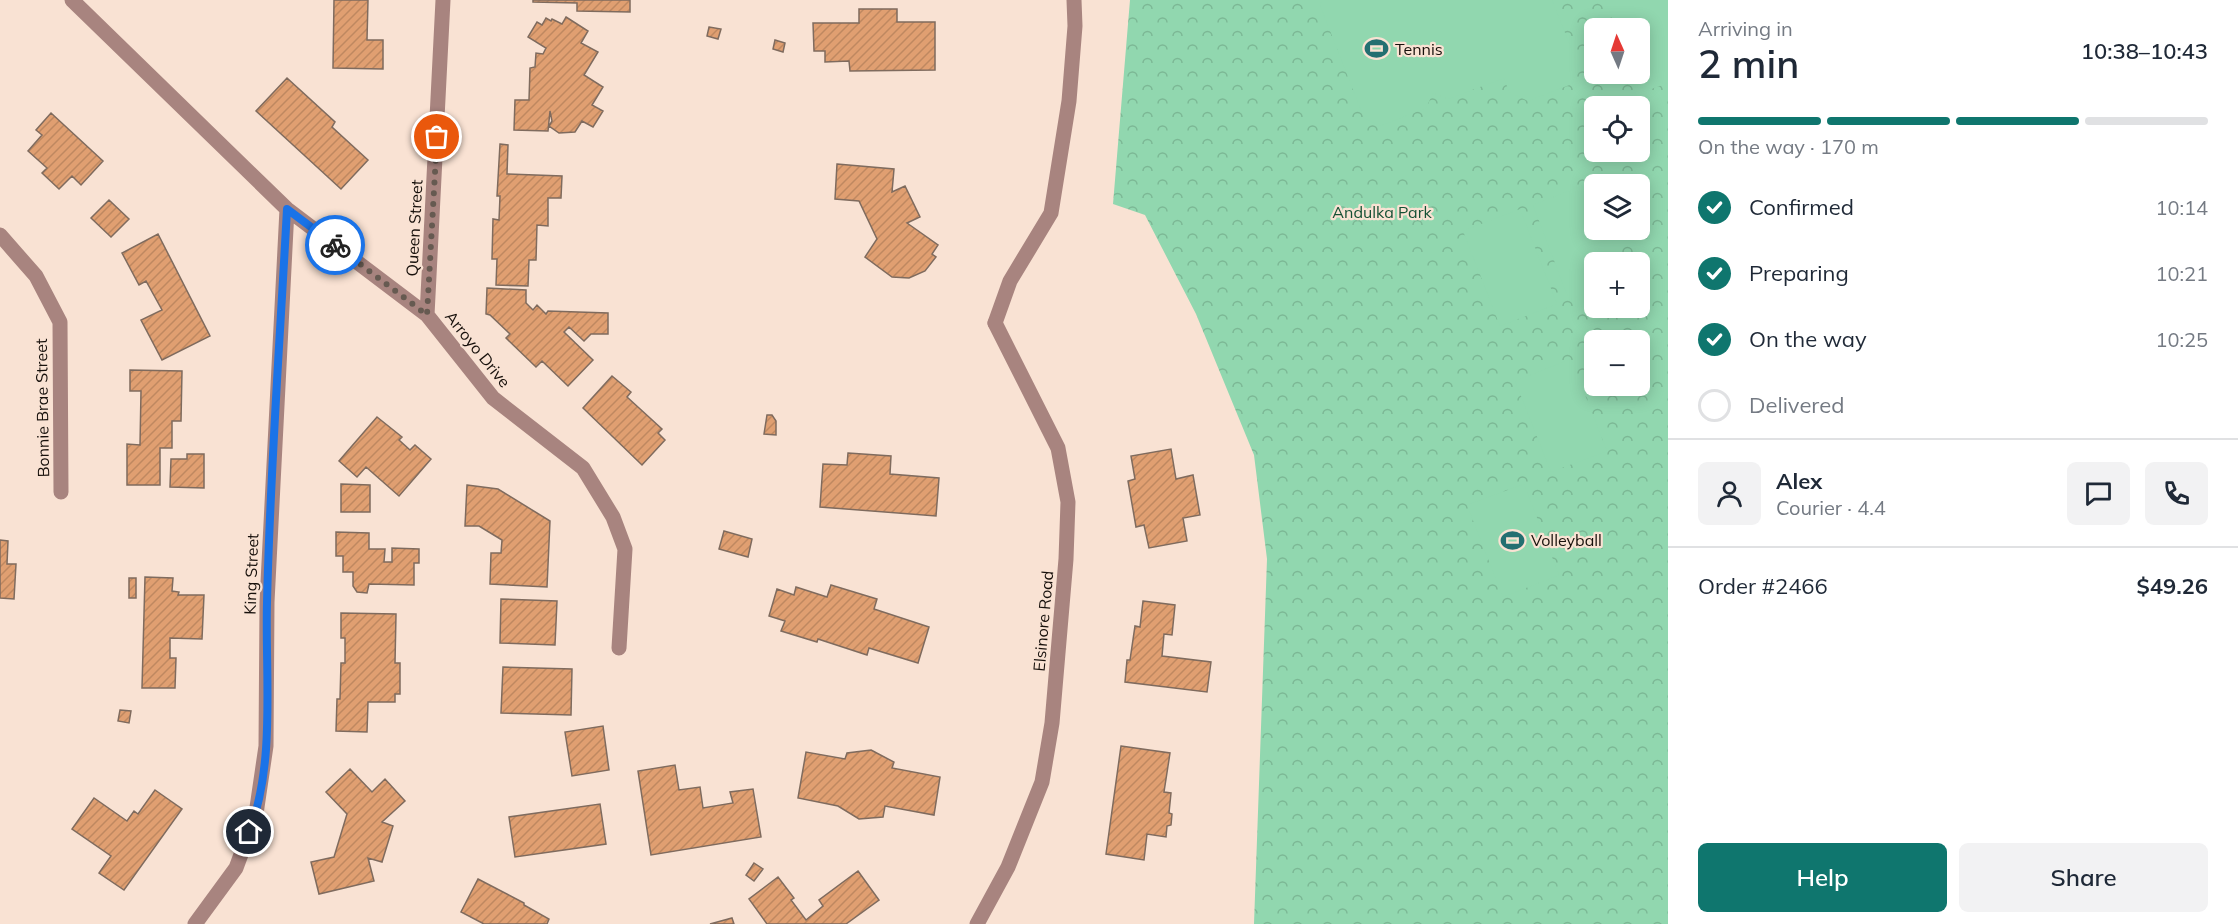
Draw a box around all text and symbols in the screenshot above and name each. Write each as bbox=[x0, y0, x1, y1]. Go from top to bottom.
text: Arriving in bbox=[1698, 16, 1793, 41]
north arrow bbox=[1584, 18, 1650, 84]
map controls bbox=[1584, 18, 1650, 396]
sports icon: Tennis bbox=[1364, 36, 1390, 62]
text: 10:38–10:43 bbox=[2081, 37, 2208, 65]
place label: Tennis bbox=[1395, 39, 1443, 59]
text: 2 min bbox=[1698, 39, 1799, 88]
button: locate bbox=[1584, 96, 1650, 162]
pin bbox=[411, 111, 462, 162]
icon: bag bbox=[420, 120, 453, 153]
text: On the way · 170 m bbox=[1698, 134, 1879, 159]
button: layers bbox=[1584, 174, 1650, 240]
street label: Queen Street bbox=[401, 179, 427, 277]
icon: check bbox=[1698, 191, 1731, 224]
text: Confirmed bbox=[1749, 193, 1854, 221]
text: 10:14 bbox=[2155, 195, 2208, 220]
park label: Andulka Park bbox=[1332, 202, 1432, 222]
courier bbox=[305, 215, 365, 275]
icon: bike bbox=[319, 229, 352, 262]
button: + bbox=[1584, 252, 1650, 318]
icon: check bbox=[1698, 257, 1731, 290]
text: Preparing bbox=[1749, 259, 1849, 287]
text: 10:21 bbox=[2155, 261, 2208, 286]
street label: Arroyo Drive bbox=[441, 307, 515, 391]
icon: check bbox=[1698, 323, 1731, 356]
text: On the way bbox=[1749, 325, 1867, 353]
text: 10:25 bbox=[2155, 327, 2208, 352]
button: − bbox=[1584, 330, 1650, 396]
street label: Bonnie Brae Street bbox=[31, 338, 53, 478]
text: Delivered bbox=[1749, 391, 1844, 419]
button: person bbox=[1698, 462, 1761, 525]
button: chat bbox=[2067, 462, 2130, 525]
button: phone bbox=[2145, 462, 2208, 525]
text: Alex bbox=[1776, 467, 1822, 495]
text: Courier · 4.4 bbox=[1776, 495, 1886, 520]
sports icon: Volleyball bbox=[1500, 527, 1526, 553]
place label: Volleyball bbox=[1531, 530, 1602, 550]
street label: King Street bbox=[240, 533, 262, 615]
street label: Elsinore Road bbox=[1029, 570, 1057, 672]
text: Order #2466 bbox=[1698, 572, 1828, 600]
text: $49.26 bbox=[2137, 572, 2208, 600]
pin bbox=[223, 806, 274, 857]
icon: home bbox=[232, 815, 265, 848]
button: Help bbox=[1698, 843, 1947, 912]
button: Share bbox=[1959, 843, 2208, 912]

